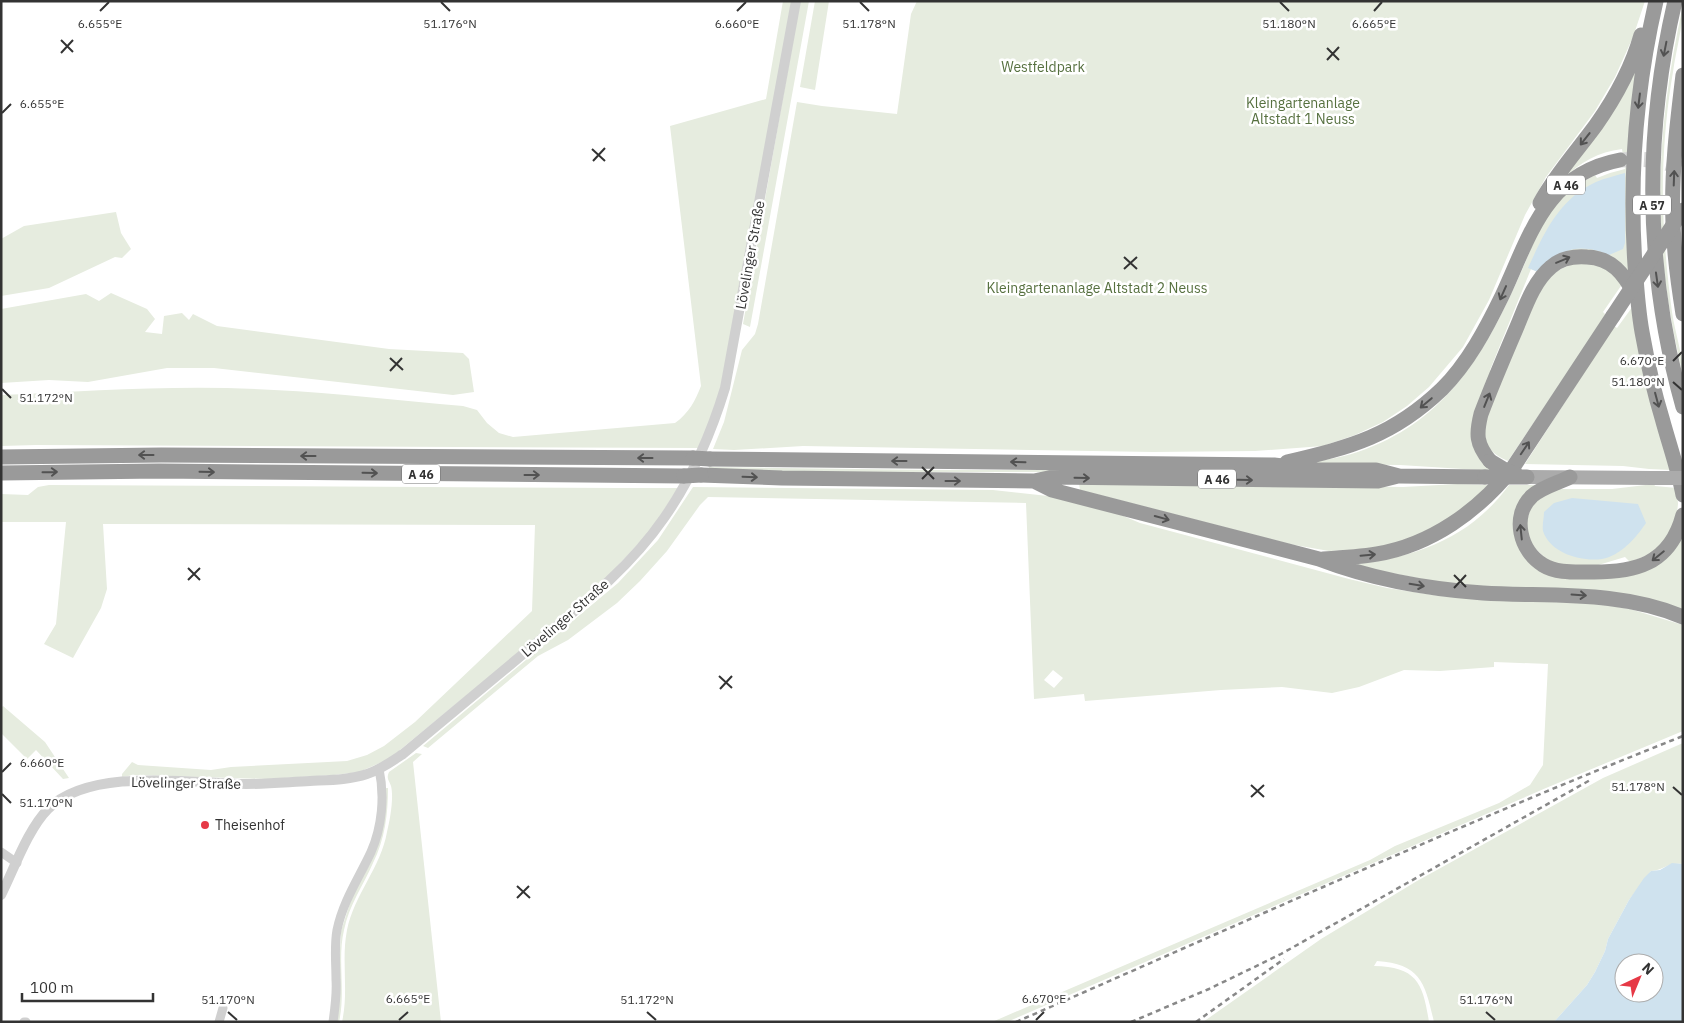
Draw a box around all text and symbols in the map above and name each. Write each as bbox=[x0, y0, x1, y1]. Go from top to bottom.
text: 6.655°E bbox=[78, 16, 122, 31]
text: 51.176°N bbox=[423, 16, 477, 31]
text: 6.660°E bbox=[715, 16, 759, 31]
text: 51.178°N bbox=[842, 16, 896, 31]
text: 51.180°N bbox=[1262, 16, 1316, 31]
text: 6.665°E bbox=[1352, 16, 1396, 31]
one-way arrow bbox=[1660, 41, 1669, 57]
park label: Westfeldpark bbox=[1001, 58, 1085, 76]
one-way arrow bbox=[1634, 93, 1644, 109]
park label: Kleingartenanlage Altstadt 1 Neuss bbox=[1246, 94, 1360, 128]
text: 6.655°E bbox=[20, 96, 64, 111]
one-way arrow bbox=[1579, 132, 1590, 145]
one-way arrow bbox=[1669, 170, 1678, 186]
road number: A 46 bbox=[1547, 176, 1585, 194]
road number: A 57 bbox=[1633, 196, 1671, 214]
street label: Lövelinger Straße bbox=[732, 199, 768, 311]
one-way arrow bbox=[1555, 255, 1570, 265]
one-way arrow bbox=[1652, 272, 1662, 288]
park label: Kleingartenanlage Altstadt 2 Neuss bbox=[986, 279, 1208, 297]
one-way arrow bbox=[1498, 285, 1507, 300]
text: 6.670°E bbox=[1620, 353, 1664, 368]
text: 51.180°N bbox=[1611, 374, 1665, 389]
text: 51.172°N bbox=[19, 390, 73, 405]
one-way arrow bbox=[1653, 392, 1662, 408]
one-way arrow bbox=[1482, 393, 1492, 408]
one-way arrow bbox=[1420, 397, 1433, 408]
one-way arrow bbox=[1520, 441, 1530, 455]
one-way arrow bbox=[138, 450, 154, 460]
one-way arrow bbox=[300, 451, 316, 461]
one-way arrow bbox=[637, 453, 653, 463]
one-way arrow bbox=[892, 456, 908, 466]
one-way arrow bbox=[1010, 457, 1026, 467]
road number: A 46 bbox=[402, 464, 440, 484]
one-way arrow bbox=[42, 467, 58, 477]
one-way arrow bbox=[199, 467, 215, 477]
one-way arrow bbox=[362, 468, 378, 478]
road number: A 46 bbox=[1198, 469, 1236, 488]
one-way arrow bbox=[524, 470, 540, 480]
one-way arrow bbox=[742, 473, 758, 482]
one-way arrow bbox=[1074, 473, 1090, 483]
one-way arrow bbox=[1236, 475, 1253, 485]
one-way arrow bbox=[945, 476, 961, 486]
one-way arrow bbox=[1153, 513, 1169, 523]
one-way arrow bbox=[1516, 524, 1526, 540]
one-way arrow bbox=[1359, 550, 1375, 560]
one-way arrow bbox=[1652, 550, 1665, 561]
street label: Lövelinger Straße bbox=[518, 575, 613, 661]
one-way arrow bbox=[1408, 581, 1424, 591]
one-way arrow bbox=[1570, 591, 1586, 600]
text: 6.660°E bbox=[20, 755, 64, 770]
street label: Lövelinger Straße bbox=[131, 773, 241, 793]
text: 51.178°N bbox=[1611, 779, 1665, 794]
text: 51.170°N bbox=[19, 795, 73, 810]
place label: Theisenhof bbox=[215, 816, 285, 834]
marker: Theisenhof bbox=[199, 819, 211, 831]
north arrow bbox=[1614, 953, 1664, 1003]
text: N bbox=[1638, 959, 1658, 979]
scale bar bbox=[22, 970, 154, 1002]
text: 100 m bbox=[30, 978, 74, 997]
text: 6.665°E bbox=[386, 991, 430, 1006]
text: 6.670°E bbox=[1022, 991, 1066, 1006]
text: 51.170°N bbox=[201, 992, 255, 1007]
text: 51.172°N bbox=[620, 992, 674, 1007]
text: 51.176°N bbox=[1459, 992, 1513, 1007]

